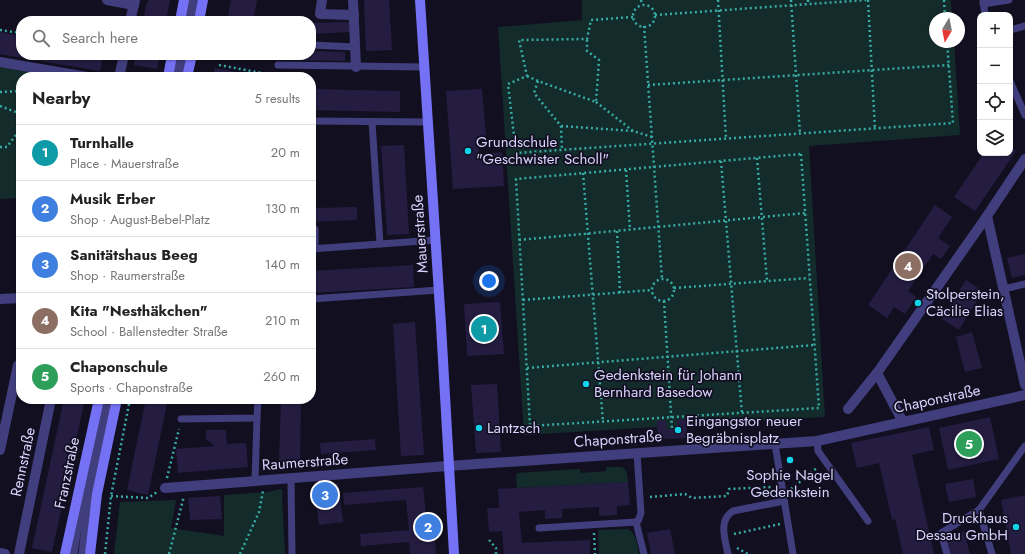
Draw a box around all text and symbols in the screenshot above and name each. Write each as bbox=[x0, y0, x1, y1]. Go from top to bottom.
north arrow bbox=[929, 12, 965, 48]
map controls bbox=[977, 12, 1013, 156]
button: + bbox=[977, 12, 1013, 48]
search box bbox=[16, 16, 316, 60]
icon: search bbox=[30, 27, 52, 49]
text: Search here bbox=[62, 27, 138, 49]
button: − bbox=[977, 48, 1013, 84]
button: locate bbox=[977, 84, 1013, 120]
text: Nearby bbox=[32, 86, 90, 110]
text: 5 results bbox=[254, 89, 300, 108]
button: layers bbox=[977, 120, 1013, 156]
place label: Grundschule "Geschwister Scholl" bbox=[476, 131, 609, 170]
text: Turnhalle bbox=[70, 132, 134, 154]
text: 1 bbox=[42, 143, 48, 162]
text: 20 m bbox=[271, 143, 300, 162]
marker: Grundschule "Geschwister Scholl" bbox=[463, 146, 473, 156]
text: Place · Mauerstraße bbox=[70, 154, 179, 173]
text: Musik Erber bbox=[70, 188, 155, 210]
street label: Mauerstraße bbox=[406, 194, 434, 274]
text: 2 bbox=[41, 199, 49, 218]
text: 130 m bbox=[265, 199, 300, 218]
text: Shop · August-Bebel-Platz bbox=[70, 210, 210, 229]
text: Sanitätshaus Beeg bbox=[70, 244, 198, 266]
pin: 4 bbox=[895, 251, 921, 281]
text: 3 bbox=[41, 255, 49, 274]
text: 140 m bbox=[265, 255, 300, 274]
text: Shop · Raumerstraße bbox=[70, 266, 185, 285]
your location bbox=[479, 271, 499, 291]
place label: Stolperstein, Cäcilie Elias bbox=[926, 283, 1005, 322]
marker: Stolperstein, Cäcilie Elias bbox=[913, 298, 923, 308]
text: Kita "Nesthäkchen" bbox=[70, 300, 207, 322]
text: 4 bbox=[40, 311, 50, 330]
text: 210 m bbox=[265, 311, 300, 330]
pin: 1 bbox=[471, 314, 497, 344]
text: School · Ballenstedter Straße bbox=[70, 322, 228, 341]
text: Chaponschule bbox=[70, 356, 168, 378]
place label: Gedenkstein für Johann Bernhard Basedow bbox=[594, 364, 742, 403]
text: 5 bbox=[41, 367, 49, 386]
text: 260 m bbox=[263, 367, 300, 386]
text: Sports · Chaponstraße bbox=[70, 378, 193, 397]
marker: Gedenkstein für Johann Bernhard Basedow bbox=[581, 379, 591, 389]
street label: Chaponstraße bbox=[892, 379, 983, 419]
place label: Eingangstor neuer Begräbnisplatz bbox=[686, 410, 803, 449]
place label: Lantzsch bbox=[487, 417, 540, 439]
marker: Lantzsch bbox=[474, 423, 484, 433]
street label: Rennstraße bbox=[5, 425, 41, 499]
street label: Chaponstraße bbox=[573, 425, 663, 453]
marker: Eingangstor neuer Begräbnisplatz bbox=[673, 425, 683, 435]
pin: 5 bbox=[956, 429, 982, 459]
street label: Franzstraße bbox=[49, 435, 85, 511]
street label: Raumerstraße bbox=[261, 448, 349, 476]
marker: Sophie Nagel Gedenkstein bbox=[785, 455, 795, 465]
place label: Sophie Nagel Gedenkstein bbox=[746, 464, 834, 503]
pin: 3 bbox=[312, 480, 338, 510]
place label: Druckhaus Dessau GmbH bbox=[916, 507, 1008, 546]
pin: 2 bbox=[415, 512, 441, 542]
marker: Druckhaus Dessau GmbH bbox=[1011, 522, 1021, 532]

